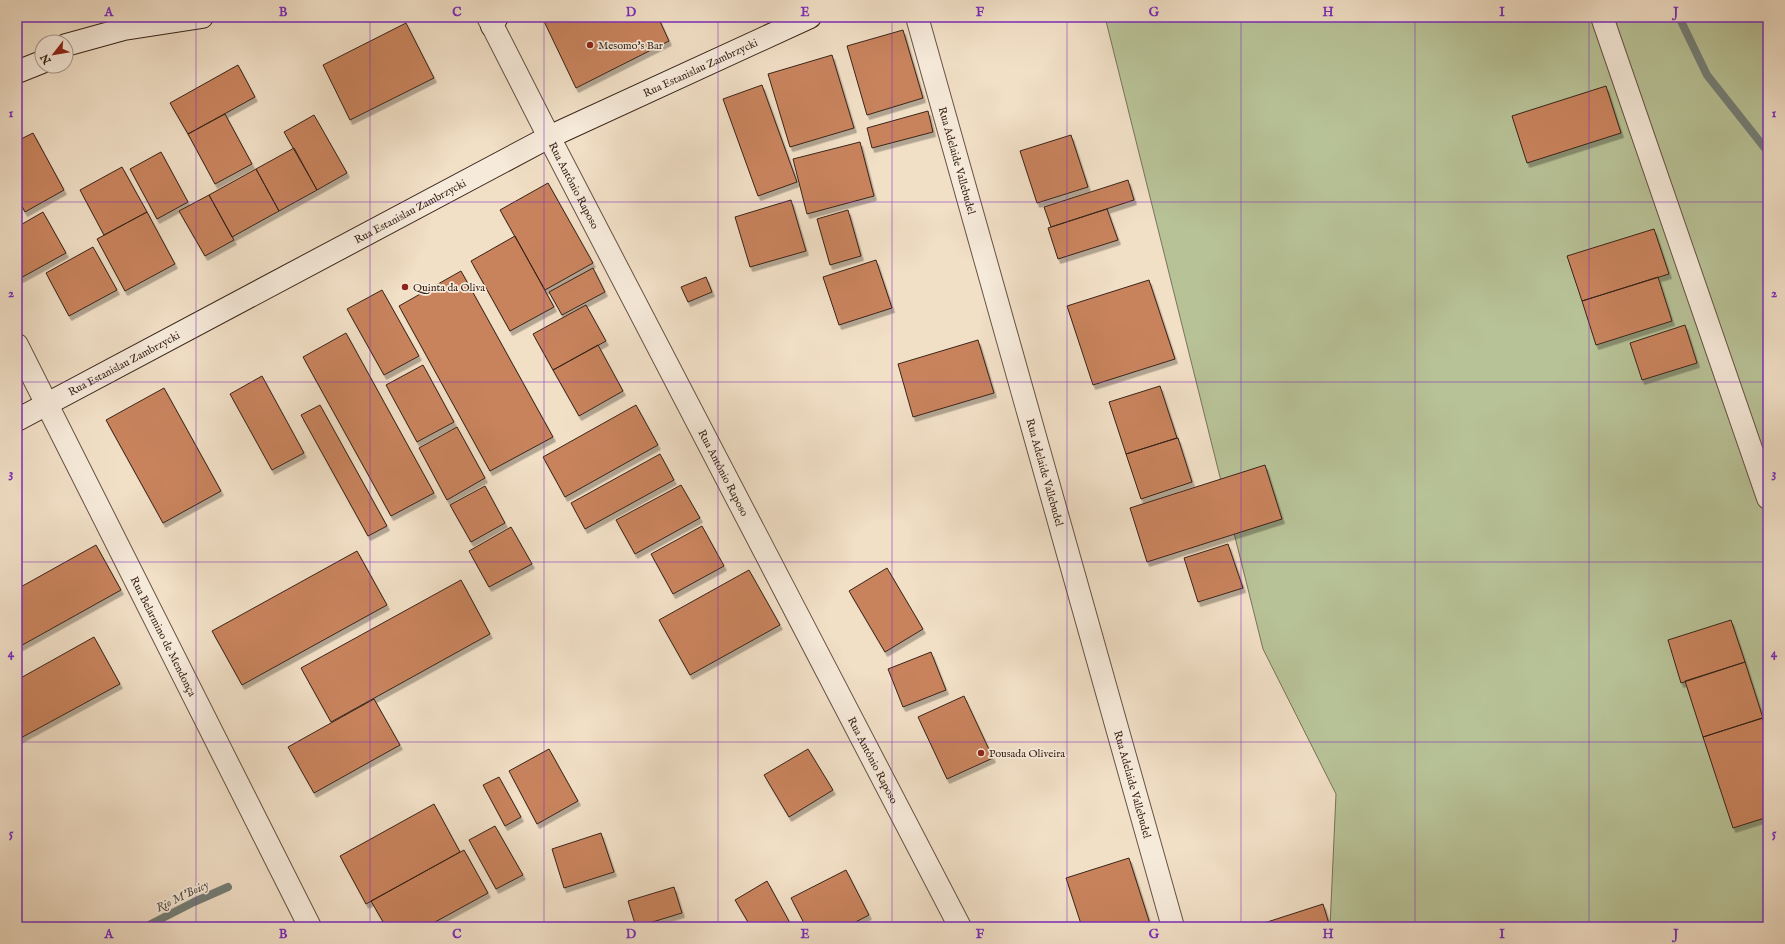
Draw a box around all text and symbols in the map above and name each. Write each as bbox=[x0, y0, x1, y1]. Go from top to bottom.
text: A bbox=[104, 4, 115, 21]
text: B bbox=[279, 4, 288, 21]
text: C bbox=[452, 4, 462, 21]
text: D bbox=[626, 4, 637, 21]
text: E bbox=[800, 4, 810, 21]
text: F bbox=[976, 4, 985, 21]
text: G bbox=[1149, 4, 1160, 21]
text: H bbox=[1322, 4, 1334, 21]
text: I bbox=[1499, 4, 1505, 21]
text: J bbox=[1671, 4, 1679, 21]
north arrow bbox=[34, 34, 74, 74]
street label: Rua Estanislau Zambrzycki bbox=[641, 36, 760, 101]
place label: Mesomo's Bar bbox=[598, 39, 663, 53]
marker: Mesomo's Bar bbox=[585, 40, 595, 50]
text: N bbox=[38, 51, 55, 67]
text: 1 bbox=[9, 105, 14, 122]
street label: Rua Adelaide Vallebudel bbox=[935, 105, 978, 216]
text: 1 bbox=[1772, 105, 1777, 122]
street label: Rua Antônio Raposo bbox=[545, 140, 602, 232]
street label: Rua Estanislau Zambrzycki bbox=[352, 176, 469, 247]
place label: Quinta da Oliva bbox=[413, 281, 485, 295]
marker: Quinta da Oliva bbox=[400, 282, 410, 292]
text: 2 bbox=[8, 285, 14, 302]
text: 2 bbox=[1771, 285, 1777, 302]
street label: Rua Estanislau Zambrzycki bbox=[66, 329, 183, 400]
street label: Rua Adelaide Vallebudel bbox=[1022, 417, 1066, 528]
street label: Rua Antônio Raposo bbox=[694, 427, 751, 519]
text: 3 bbox=[9, 465, 14, 482]
text: 3 bbox=[1772, 465, 1777, 482]
street label: Rua Belarmino de Mendonça bbox=[127, 574, 199, 699]
text: 4 bbox=[8, 645, 15, 662]
text: 4 bbox=[1771, 645, 1778, 662]
street label: Rua Antônio Raposo bbox=[844, 715, 901, 806]
street label: Rua Adelaide Vallebudel bbox=[1110, 729, 1154, 840]
place label: Pousada Oliveira bbox=[989, 747, 1065, 761]
marker: Pousada Oliveira bbox=[976, 748, 986, 758]
text: 5 bbox=[9, 825, 14, 842]
text: 5 bbox=[1772, 825, 1777, 842]
water label: Rio M'Boicy bbox=[153, 877, 212, 916]
text: A bbox=[104, 926, 115, 943]
text: B bbox=[279, 926, 288, 943]
text: C bbox=[452, 926, 462, 943]
text: D bbox=[626, 926, 637, 943]
text: E bbox=[800, 926, 810, 943]
text: F bbox=[976, 926, 985, 943]
text: G bbox=[1149, 926, 1160, 943]
text: H bbox=[1322, 926, 1334, 943]
text: I bbox=[1499, 926, 1505, 943]
text: J bbox=[1671, 926, 1679, 943]

